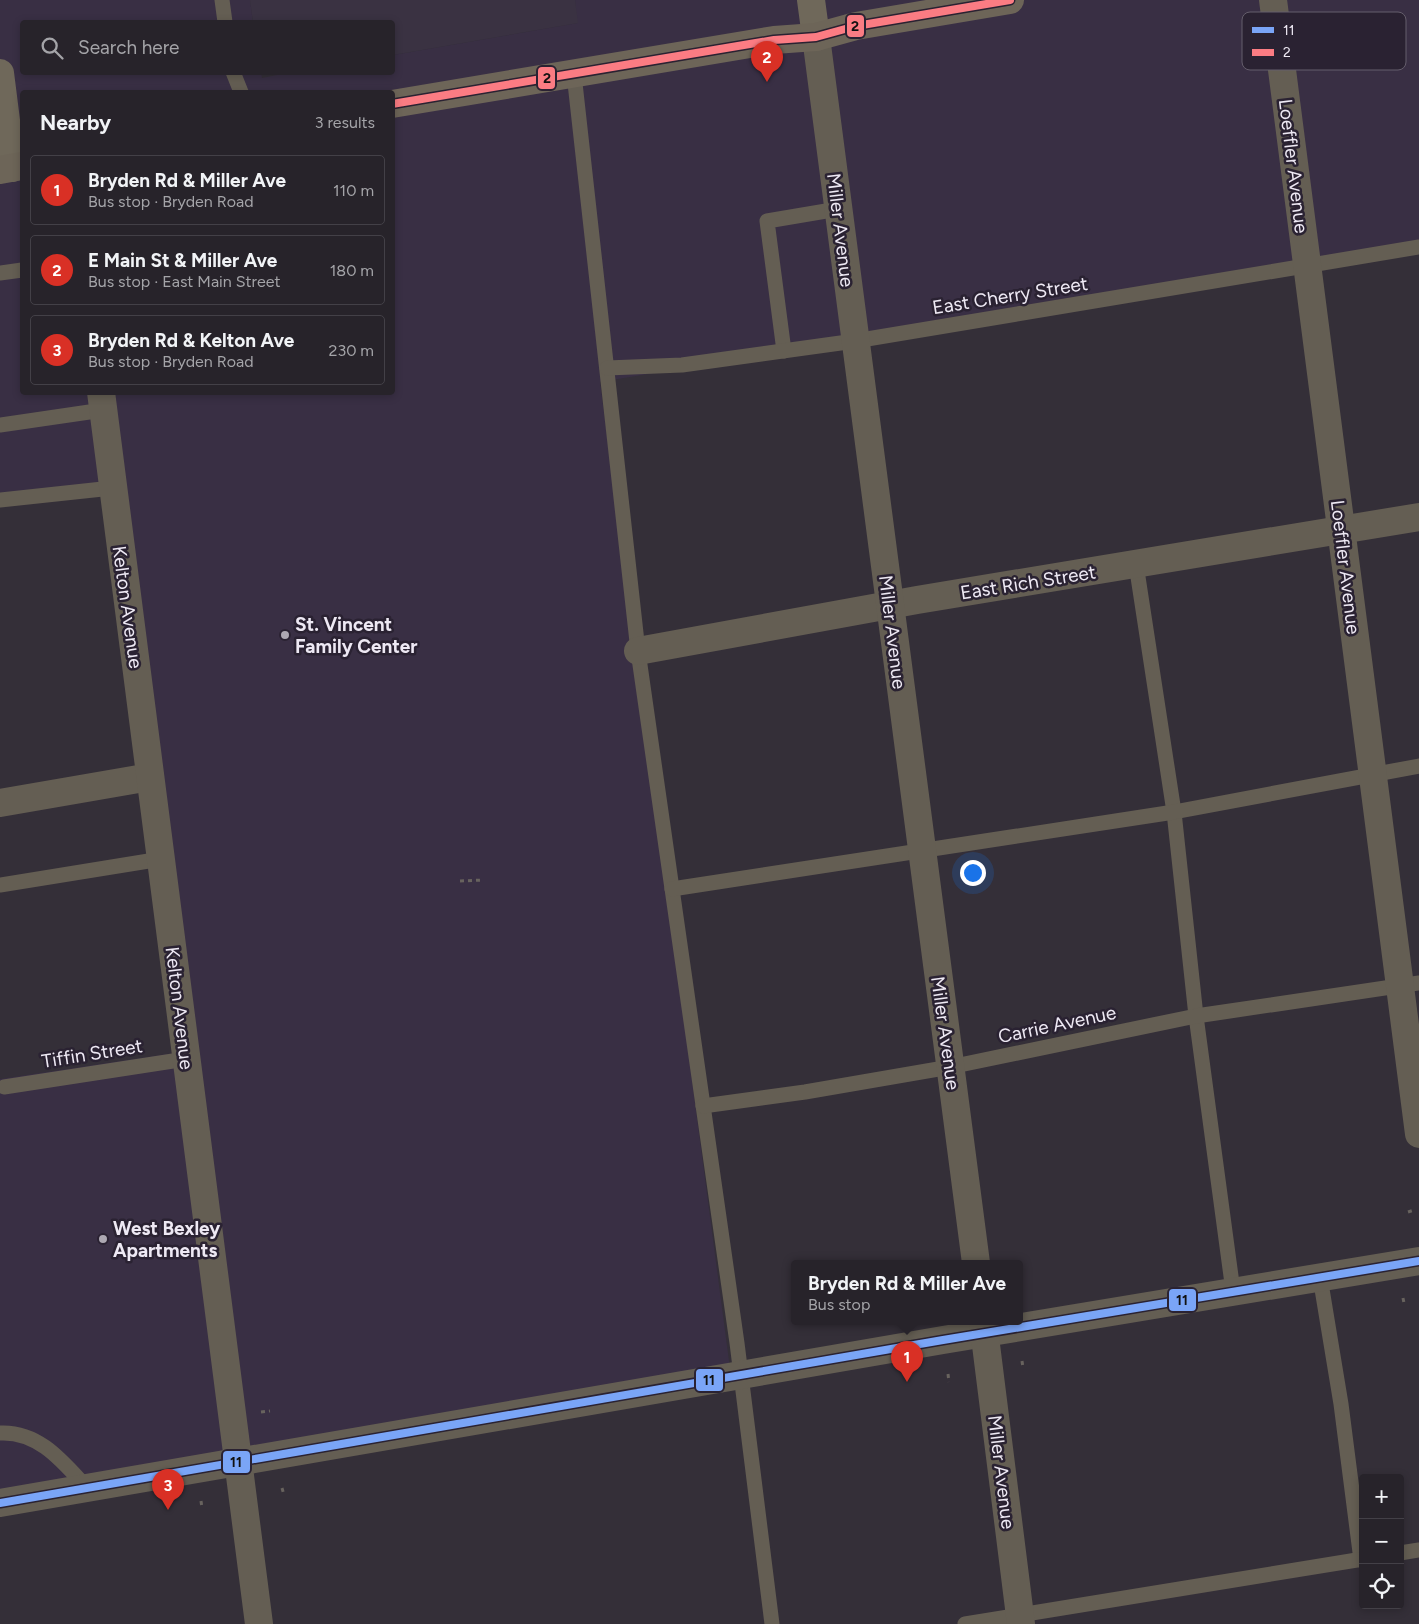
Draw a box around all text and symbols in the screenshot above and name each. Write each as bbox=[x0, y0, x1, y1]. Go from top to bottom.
legend bbox=[1242, 12, 1406, 70]
line badge: 2 bbox=[846, 14, 865, 38]
text: 2 bbox=[851, 18, 859, 35]
search box bbox=[20, 20, 395, 75]
text: 11 bbox=[1283, 22, 1295, 39]
icon: search bbox=[38, 34, 66, 62]
text: Search here bbox=[78, 36, 180, 59]
pin: 2 bbox=[751, 41, 783, 82]
text: 2 bbox=[1283, 44, 1291, 61]
line badge: 2 bbox=[537, 66, 556, 90]
text: 2 bbox=[543, 70, 551, 87]
street label: Loeffler Avenue bbox=[1274, 98, 1313, 235]
text: Nearby bbox=[40, 110, 111, 135]
text: 3 results bbox=[315, 113, 375, 132]
text: Bryden Rd & Miller Ave bbox=[88, 169, 286, 192]
street label: Miller Avenue bbox=[822, 172, 859, 288]
text: 1 bbox=[54, 181, 60, 200]
text: 110 m bbox=[333, 181, 374, 200]
text: Bus stop · Bryden Road bbox=[88, 192, 254, 211]
text: E Main St & Miller Ave bbox=[88, 249, 277, 272]
text: 2 bbox=[52, 261, 62, 280]
text: 180 m bbox=[330, 261, 374, 280]
text: Bus stop · East Main Street bbox=[88, 272, 280, 291]
street label: East Cherry Street bbox=[931, 272, 1089, 319]
text: Bryden Rd & Kelton Ave bbox=[88, 329, 294, 352]
text: 3 bbox=[53, 341, 61, 360]
text: 230 m bbox=[329, 341, 374, 360]
text: Bus stop · Bryden Road bbox=[88, 352, 254, 371]
street label: Loeffler Avenue bbox=[1326, 499, 1365, 636]
street label: Kelton Avenue bbox=[108, 544, 147, 670]
street label: East Rich Street bbox=[959, 560, 1097, 605]
street label: Miller Avenue bbox=[874, 574, 911, 690]
place label: St. Vincent Family Center bbox=[295, 613, 417, 658]
marker: St. Vincent Family Center bbox=[279, 629, 291, 641]
your location bbox=[960, 860, 986, 886]
street label: Kelton Avenue bbox=[161, 945, 198, 1071]
street label: Miller Avenue bbox=[926, 975, 965, 1091]
street label: Carrie Avenue bbox=[996, 1001, 1118, 1048]
street label: Tiffin Street bbox=[40, 1034, 144, 1073]
place label: West Bexley Apartments bbox=[113, 1217, 220, 1262]
marker: West Bexley Apartments bbox=[97, 1233, 109, 1245]
popup bbox=[791, 1260, 1023, 1325]
text: Bryden Rd & Miller Ave bbox=[808, 1272, 1006, 1295]
line badge: 11 bbox=[1168, 1288, 1197, 1312]
text: 11 bbox=[1176, 1292, 1188, 1309]
text: Bus stop bbox=[808, 1295, 870, 1314]
pin: 1 bbox=[891, 1341, 923, 1382]
line badge: 11 bbox=[695, 1368, 724, 1392]
text: 11 bbox=[703, 1372, 715, 1389]
street label: Miller Avenue bbox=[983, 1414, 1020, 1530]
line badge: 11 bbox=[222, 1450, 251, 1474]
text: 11 bbox=[230, 1454, 242, 1471]
pin: 3 bbox=[152, 1469, 184, 1510]
map controls bbox=[1359, 1474, 1404, 1609]
button: + bbox=[1359, 1474, 1404, 1519]
button: − bbox=[1359, 1519, 1404, 1564]
button: locate bbox=[1359, 1564, 1404, 1609]

